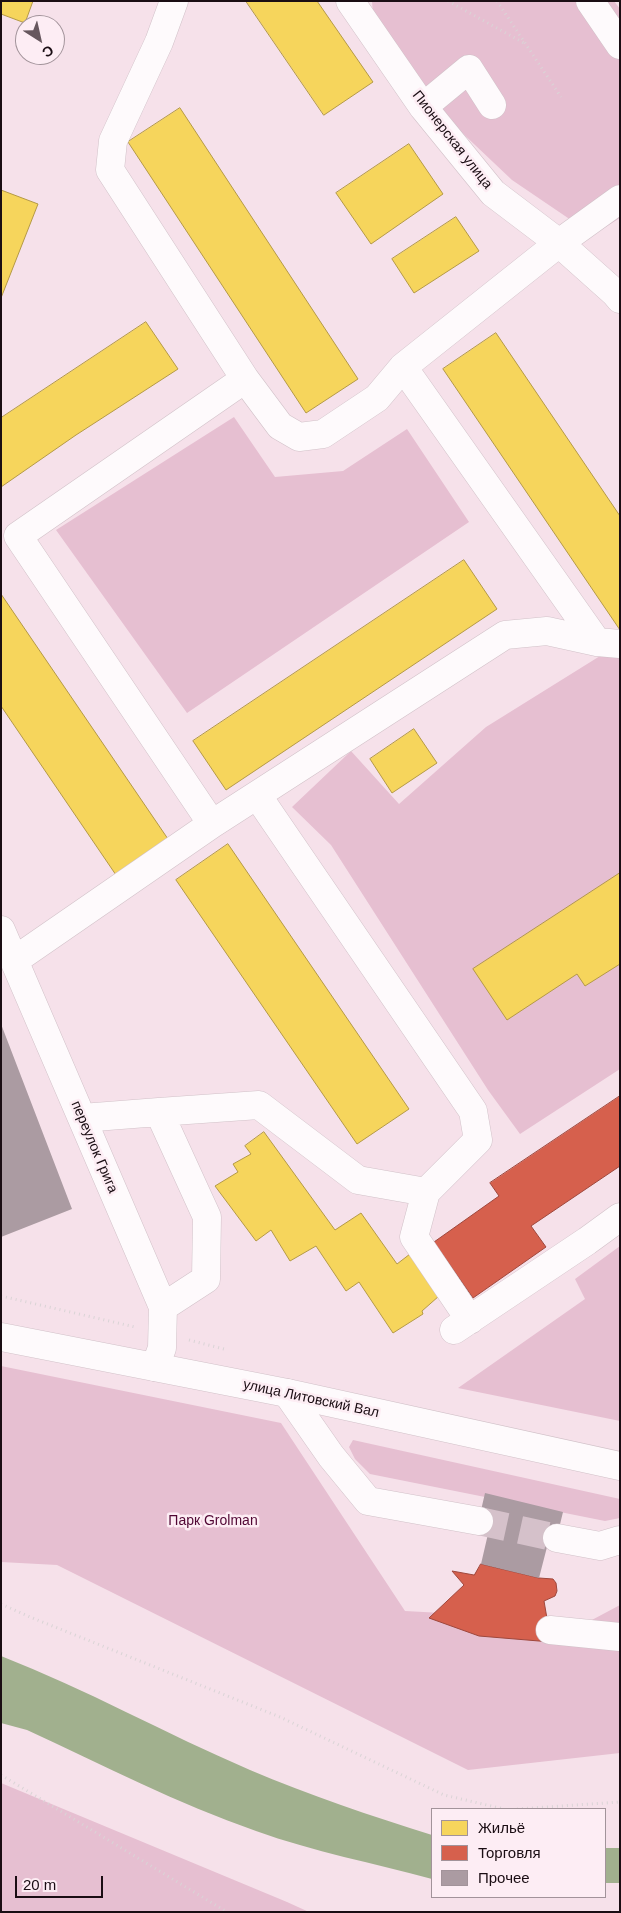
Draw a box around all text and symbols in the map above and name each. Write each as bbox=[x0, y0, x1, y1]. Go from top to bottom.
north arrow bbox=[15, 15, 65, 65]
text: С bbox=[39, 42, 57, 61]
street label: Пионерская улица bbox=[408, 87, 496, 193]
street label: переулок Грига bbox=[67, 1098, 121, 1196]
street label: улица Литовский Вал bbox=[241, 1376, 381, 1422]
park label: Парк Grolman bbox=[168, 1513, 258, 1529]
legend bbox=[431, 1808, 606, 1898]
text: Жильё bbox=[478, 1819, 525, 1836]
text: Торговля bbox=[478, 1844, 541, 1861]
scale bar bbox=[18, 1866, 105, 1898]
text: Прочее bbox=[478, 1869, 530, 1886]
text: 20 m bbox=[23, 1876, 56, 1893]

